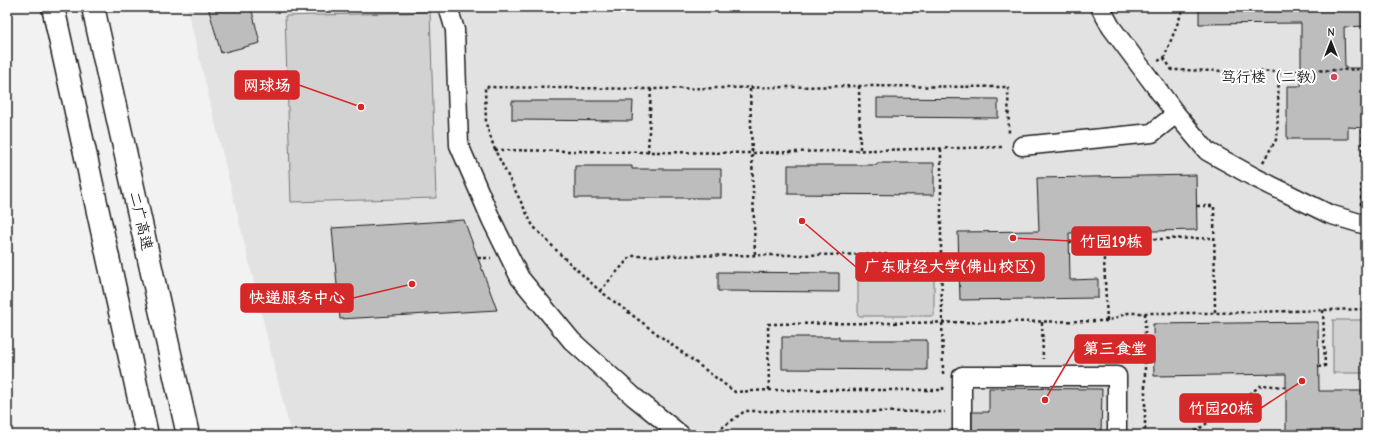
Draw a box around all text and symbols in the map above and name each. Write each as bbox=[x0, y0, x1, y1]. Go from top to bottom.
north arrow bbox=[1311, 22, 1351, 62]
text: N bbox=[1327, 26, 1335, 39]
place label: 笃行楼（二教） bbox=[1221, 68, 1326, 86]
callout: 网球场 bbox=[235, 71, 299, 99]
marker: 笃行楼（二教） bbox=[1329, 72, 1339, 82]
text: 网球场 bbox=[243, 77, 291, 95]
street label: 二广高速 bbox=[125, 190, 157, 252]
callout: 竹园19栋 bbox=[1072, 227, 1151, 255]
text: 竹园19栋 bbox=[1080, 233, 1142, 251]
callout: 广东财经大学(佛山校区) bbox=[856, 253, 1044, 281]
text: 广东财经大学(佛山校区) bbox=[864, 258, 1036, 276]
callout: 快递服务中心 bbox=[241, 284, 353, 312]
text: 快递服务中心 bbox=[249, 289, 345, 307]
callout: 第三食堂 bbox=[1075, 335, 1155, 363]
text: 第三食堂 bbox=[1083, 340, 1147, 358]
callout: 竹园20栋 bbox=[1180, 394, 1261, 422]
text: 竹园20栋 bbox=[1188, 400, 1254, 418]

